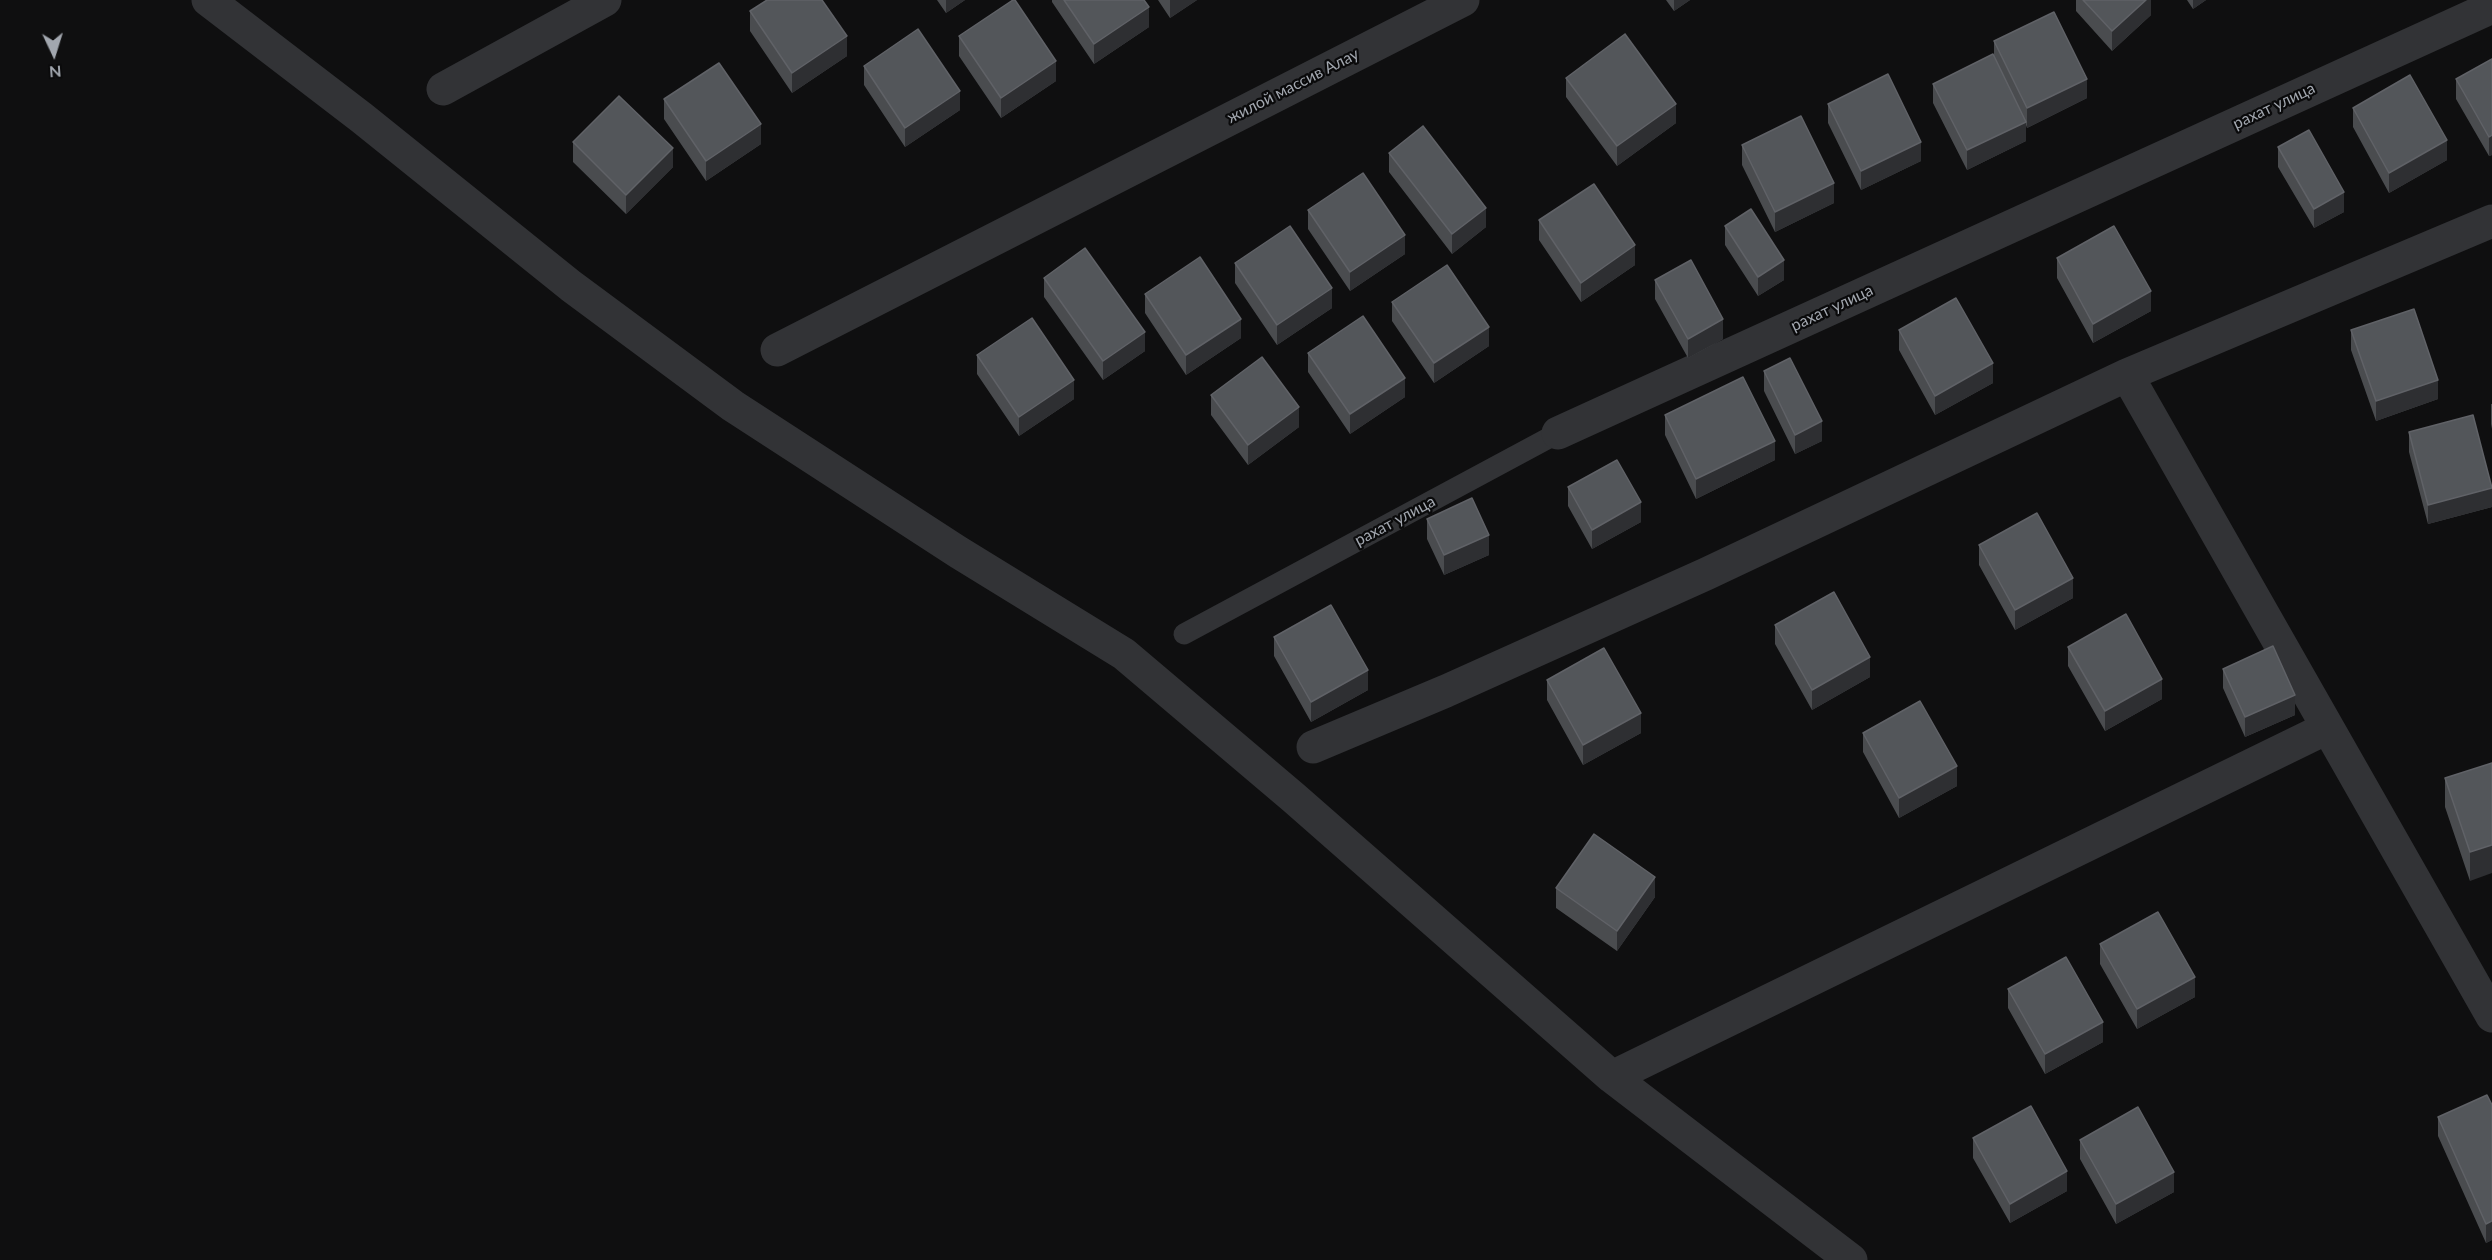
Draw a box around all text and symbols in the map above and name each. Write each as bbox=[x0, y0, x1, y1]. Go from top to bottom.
north arrow bbox=[24, 24, 84, 84]
street label: жилой массив Алау bbox=[1224, 44, 1362, 128]
text: N bbox=[48, 63, 62, 82]
street label: рахат улица bbox=[2230, 79, 2318, 133]
street label: рахат улица bbox=[1788, 281, 1876, 335]
street label: рахат улица bbox=[1351, 492, 1439, 550]

